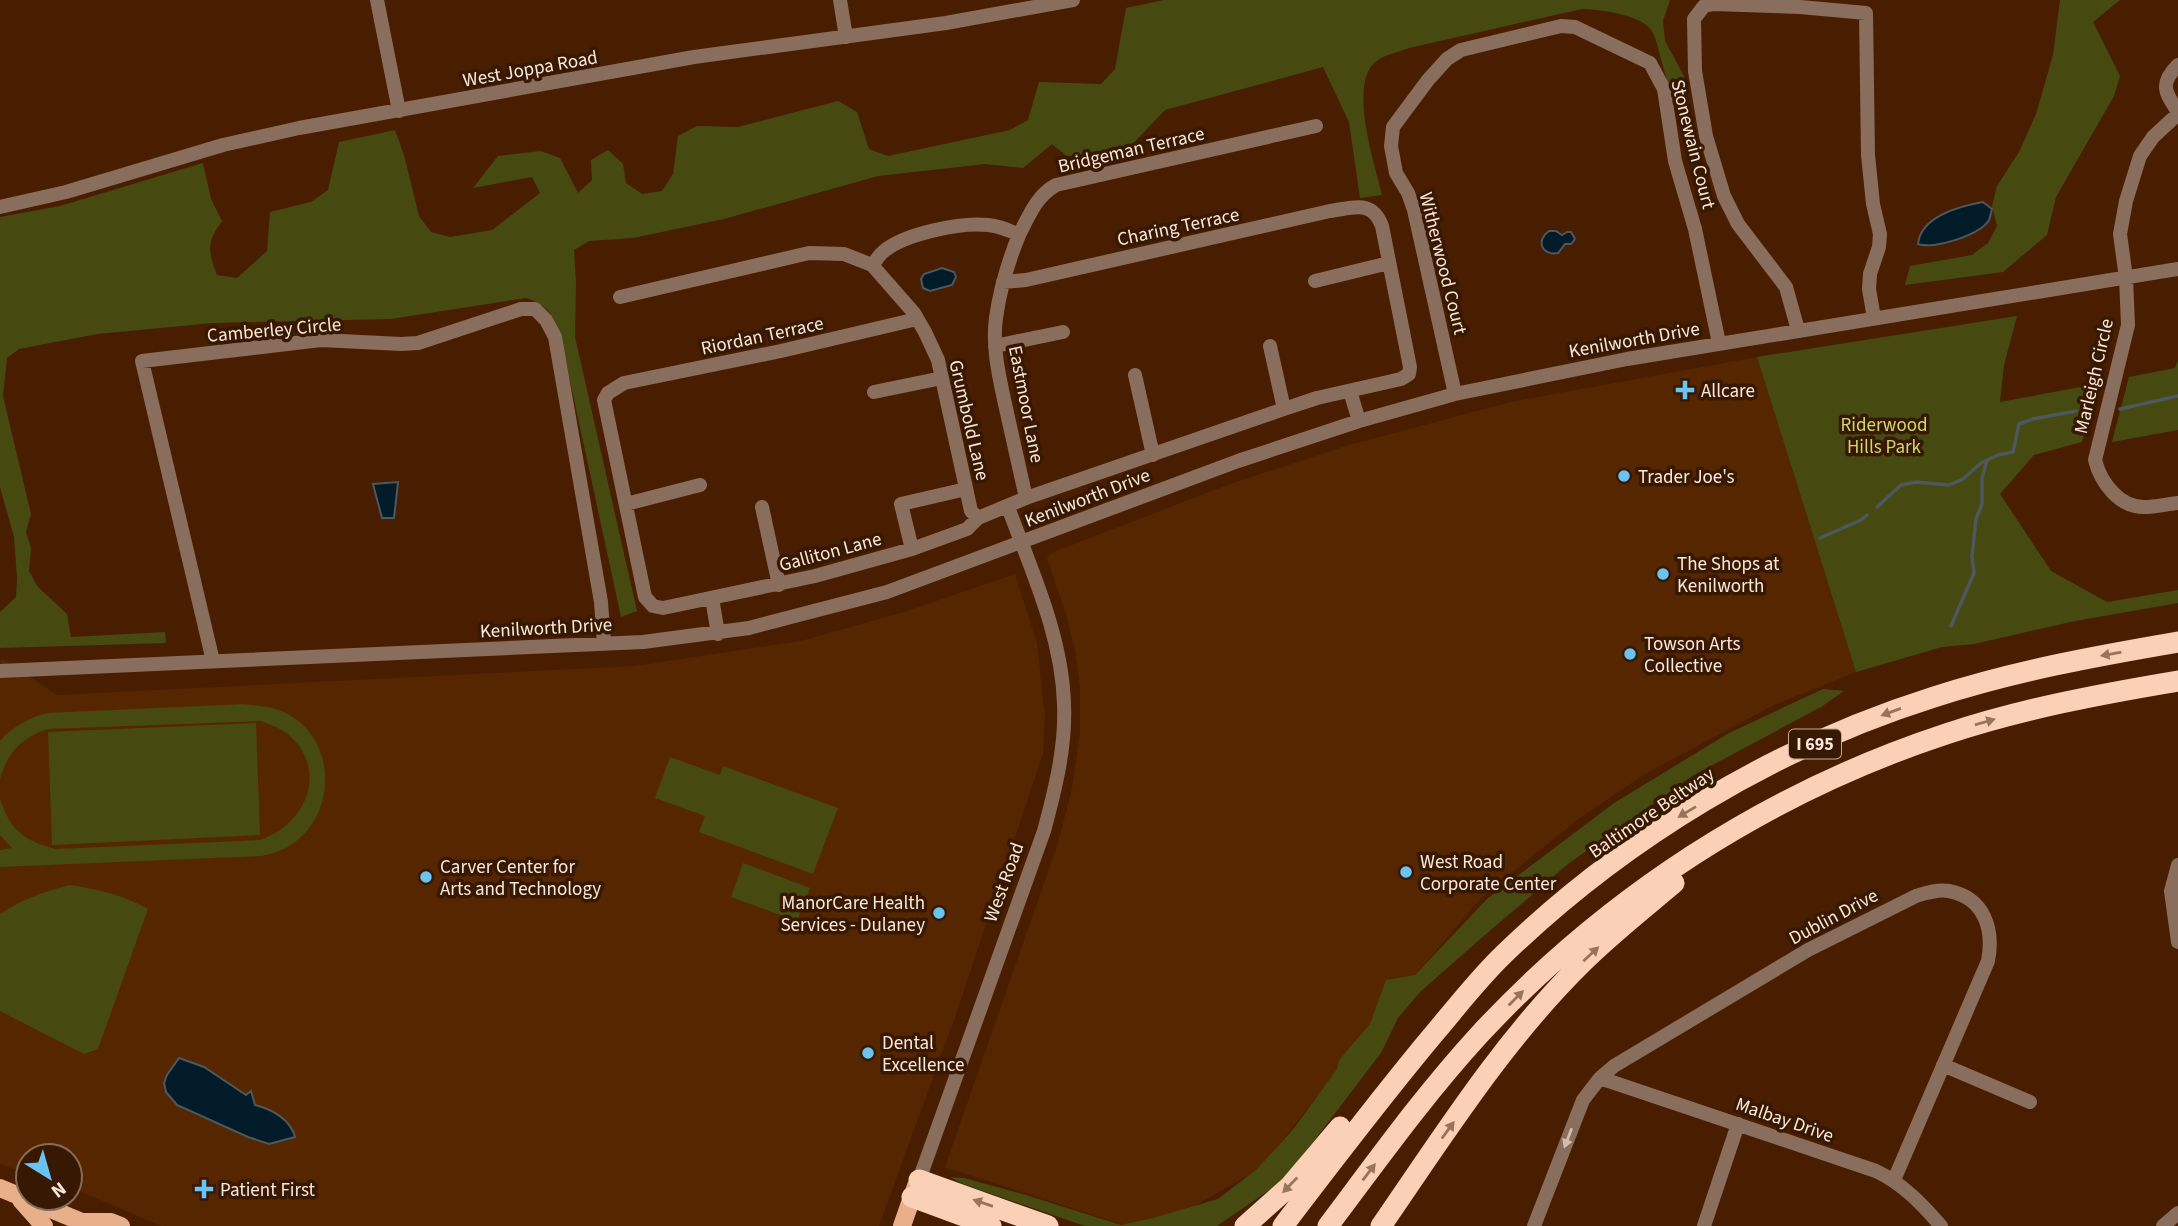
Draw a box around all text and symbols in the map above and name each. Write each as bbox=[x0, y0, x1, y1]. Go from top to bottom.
street label: West Joppa Road bbox=[461, 44, 600, 95]
street label: Stonewain Court bbox=[1663, 77, 1722, 212]
street label: Bridgeman Terrace bbox=[1055, 120, 1207, 180]
street label: Witherwood Court bbox=[1412, 189, 1473, 338]
street label: Charing Terrace bbox=[1115, 201, 1242, 254]
street label: Riordan Terrace bbox=[698, 310, 826, 363]
street label: Camberley Circle bbox=[206, 311, 342, 350]
street label: Kenilworth Drive bbox=[1567, 316, 1702, 365]
street label: Marleigh Circle bbox=[2068, 316, 2121, 437]
street label: Eastmoor Lane bbox=[1001, 343, 1050, 465]
street label: Grumbold Lane bbox=[942, 357, 996, 483]
place label: Allcare bbox=[1701, 378, 1755, 405]
marker: Allcare bbox=[1675, 380, 1695, 400]
park label: Riderwood Hills Park bbox=[1840, 412, 1928, 461]
street label: Kenilworth Drive bbox=[1021, 462, 1154, 535]
place label: Trader Joe's bbox=[1638, 464, 1735, 491]
marker: Trader Joe's bbox=[1616, 468, 1632, 484]
street label: Galliton Lane bbox=[776, 526, 885, 579]
place label: The Shops at Kenilworth bbox=[1677, 551, 1780, 600]
marker: The Shops at Kenilworth bbox=[1655, 566, 1671, 582]
street label: Kenilworth Drive bbox=[479, 612, 613, 645]
place label: Towson Arts Collective bbox=[1644, 631, 1740, 680]
marker: Towson Arts Collective bbox=[1622, 646, 1638, 662]
one-way arrow bbox=[2100, 648, 2122, 659]
one-way arrow bbox=[1881, 707, 1902, 718]
one-way arrow bbox=[1975, 717, 1996, 727]
road number: I 695 bbox=[1789, 730, 1841, 758]
street label: Baltimore Beltway bbox=[1584, 761, 1720, 865]
one-way arrow bbox=[1678, 806, 1697, 818]
street label: West Road bbox=[978, 839, 1031, 926]
place label: West Road Corporate Center bbox=[1420, 849, 1557, 898]
place label: Carver Center for Arts and Technology bbox=[440, 854, 601, 903]
marker: West Road Corporate Center bbox=[1398, 864, 1414, 880]
marker: Carver Center for Arts and Technology bbox=[418, 869, 434, 885]
street label: Dublin Drive bbox=[1784, 883, 1883, 952]
place label: ManorCare Health Services - Dulaney bbox=[780, 890, 925, 939]
marker: ManorCare Health Services - Dulaney bbox=[931, 905, 947, 921]
one-way arrow bbox=[1582, 946, 1599, 962]
one-way arrow bbox=[1507, 990, 1524, 1007]
place label: Dental Excellence bbox=[882, 1030, 964, 1079]
marker: Dental Excellence bbox=[860, 1045, 876, 1061]
street label: Malbay Drive bbox=[1732, 1091, 1837, 1150]
one-way arrow bbox=[1441, 1121, 1455, 1139]
one-way arrow bbox=[1563, 1127, 1574, 1148]
north arrow bbox=[14, 1142, 84, 1212]
one-way arrow bbox=[1361, 1163, 1376, 1181]
text: N bbox=[45, 1175, 72, 1204]
one-way arrow bbox=[1283, 1176, 1299, 1193]
place label: Patient First bbox=[220, 1177, 316, 1204]
marker: Patient First bbox=[194, 1179, 214, 1199]
one-way arrow bbox=[973, 1197, 994, 1208]

